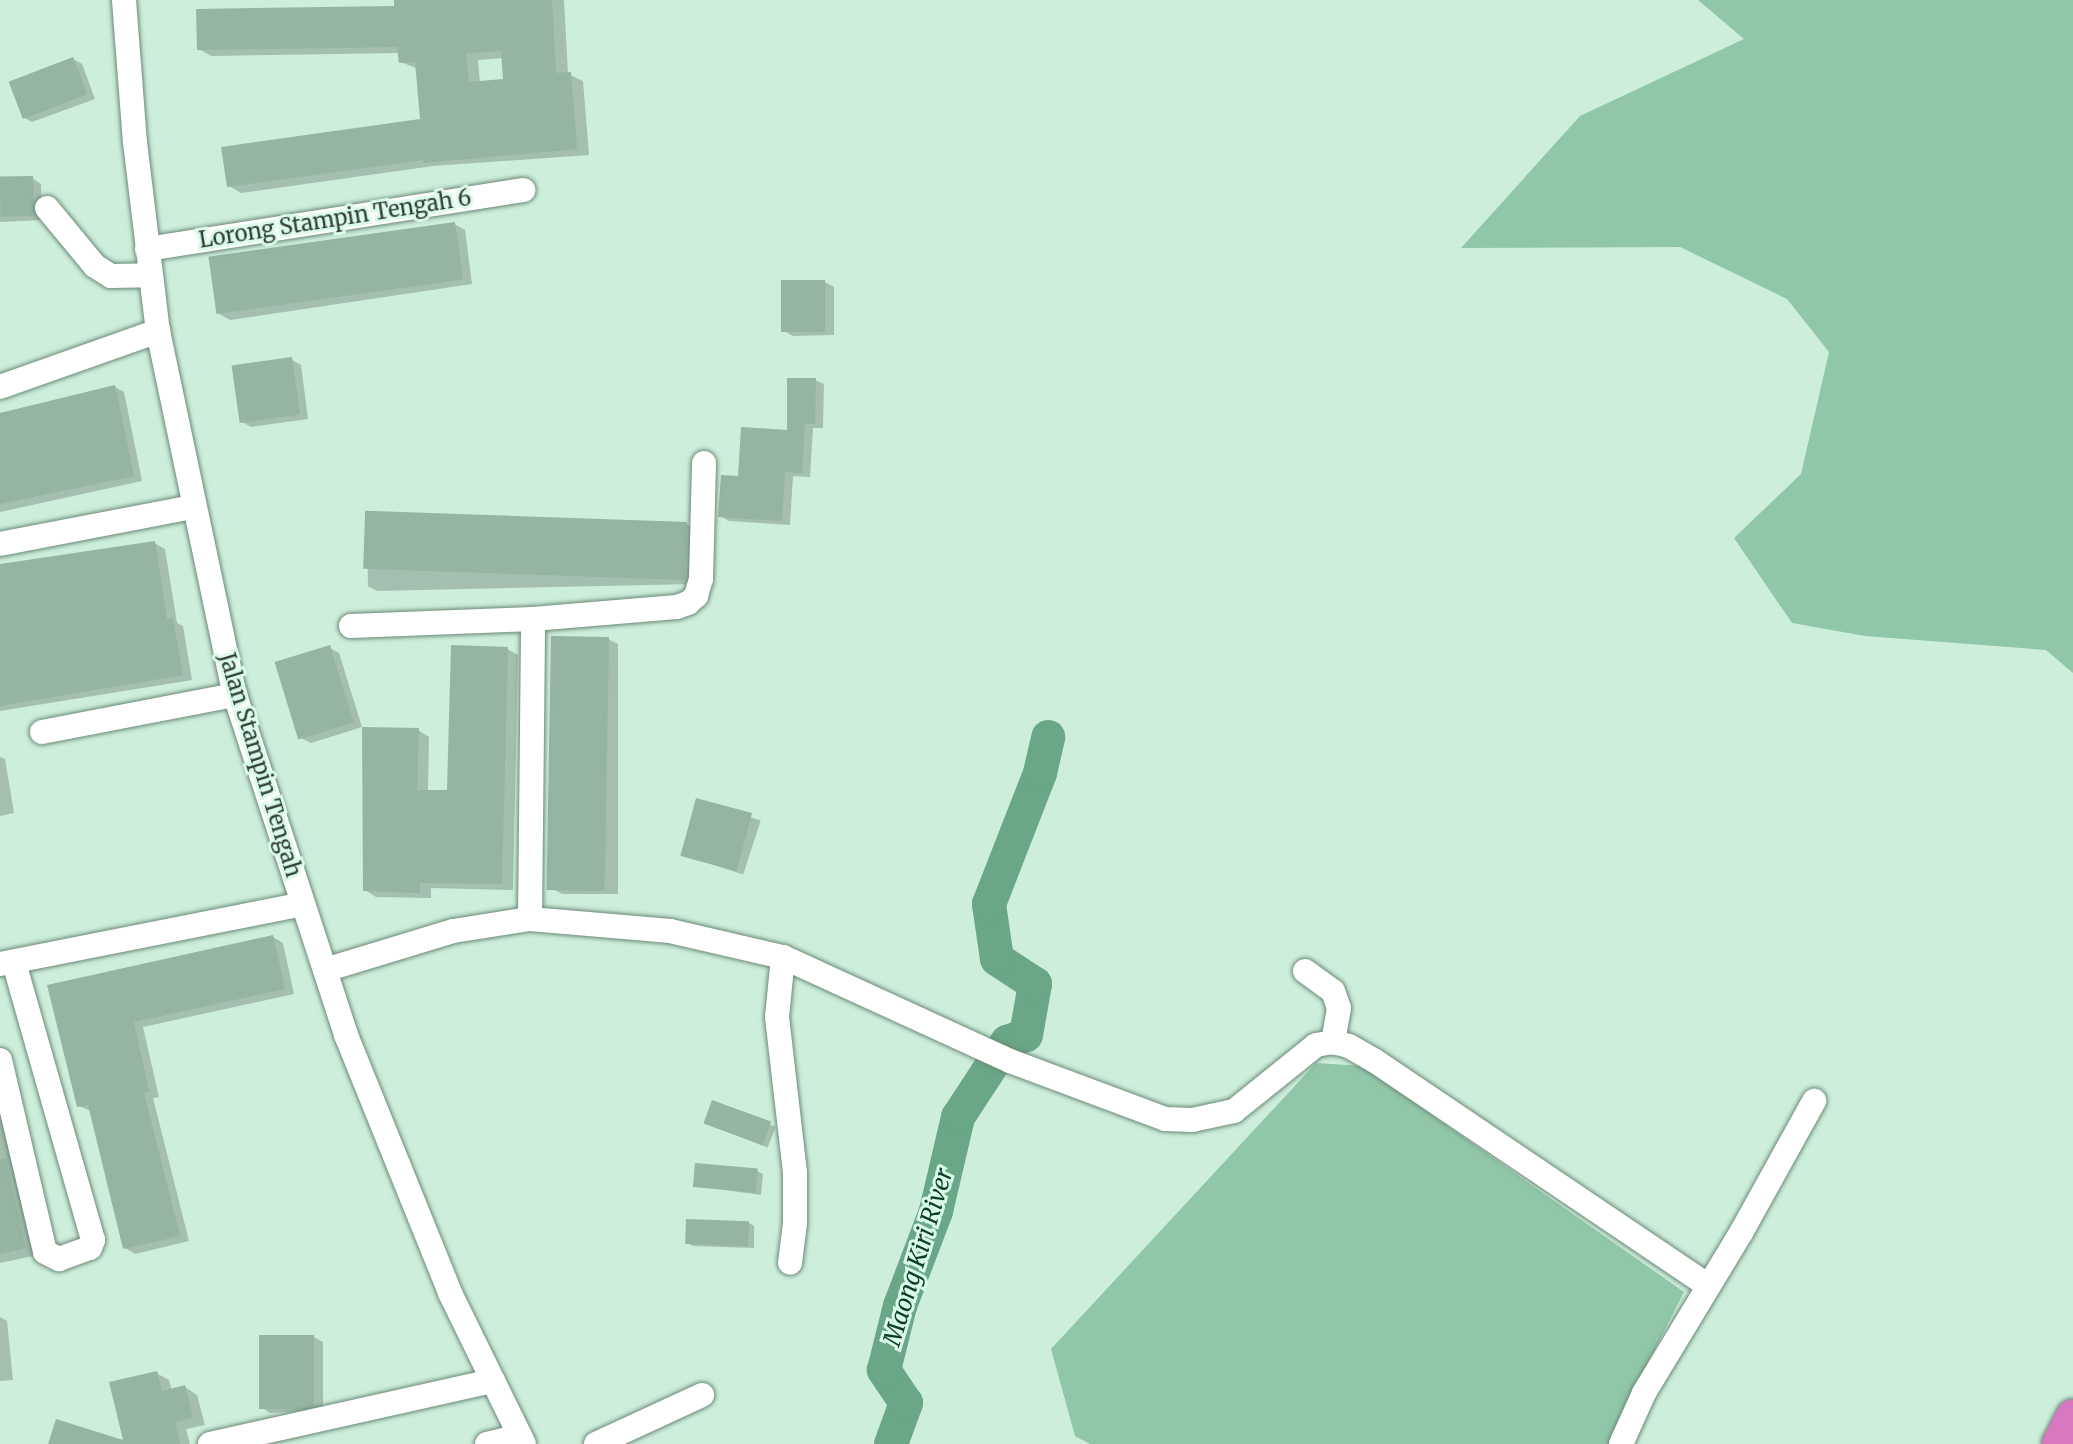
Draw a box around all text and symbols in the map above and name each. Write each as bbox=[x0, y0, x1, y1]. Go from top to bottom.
street label: Lorong Stampin Tengah 6 bbox=[197, 184, 473, 254]
street label: Jalan Stampin Tengah bbox=[213, 650, 307, 880]
water label: Maong Kiri River bbox=[877, 1165, 959, 1349]

